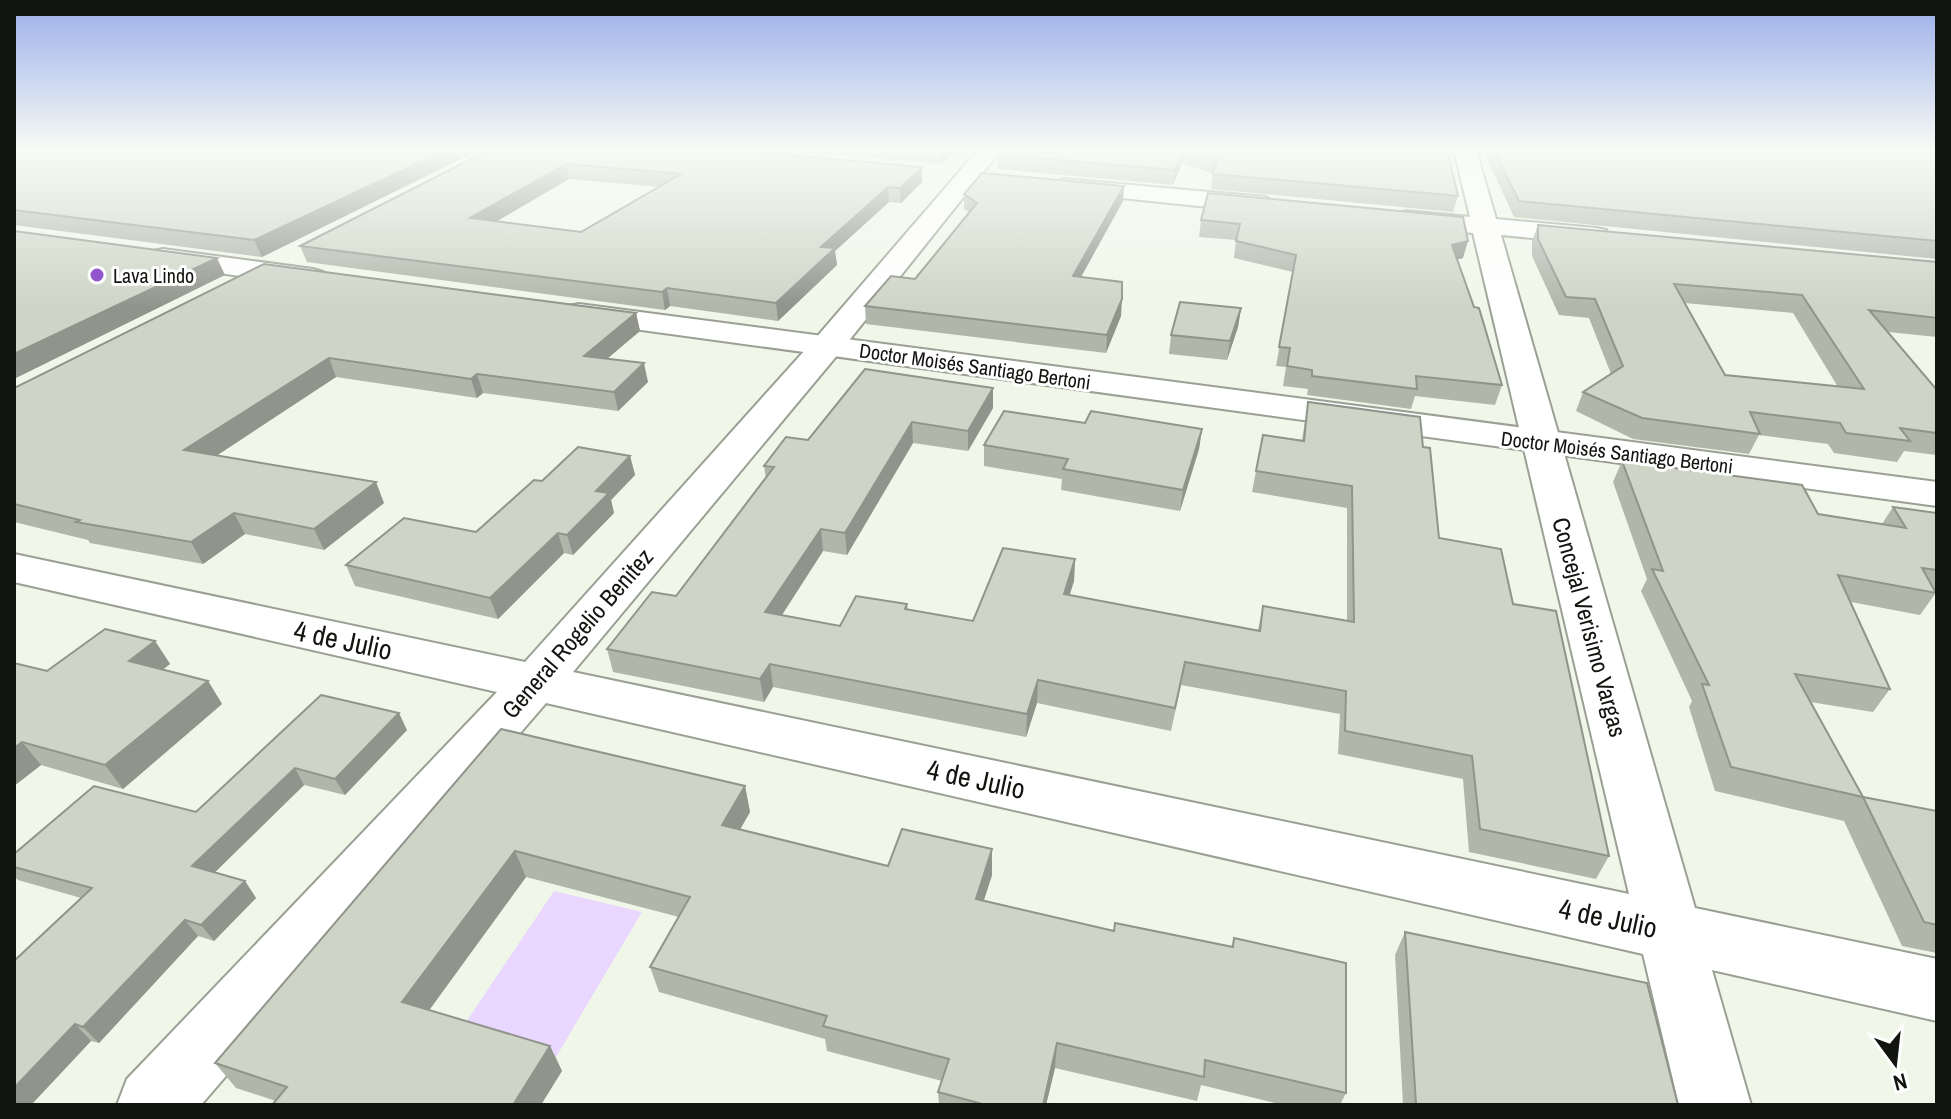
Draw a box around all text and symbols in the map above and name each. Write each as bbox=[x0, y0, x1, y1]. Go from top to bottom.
place label: Lava Lindo bbox=[113, 262, 194, 289]
marker: Lava Lindo bbox=[88, 266, 106, 284]
street label: Doctor Moisés Santiago Bertoni bbox=[858, 336, 1092, 396]
street label: Doctor Moisés Santiago Bertoni bbox=[1500, 424, 1734, 480]
street label: Concejal Verisimo Vargas bbox=[1545, 514, 1635, 740]
street label: General Rogelio Benitez bbox=[494, 541, 660, 725]
street label: 4 de Julio bbox=[290, 611, 396, 669]
street label: 4 de Julio bbox=[923, 750, 1029, 808]
street label: 4 de Julio bbox=[1555, 889, 1661, 947]
north arrow bbox=[1855, 1023, 1935, 1103]
text: N bbox=[1890, 1066, 1910, 1098]

